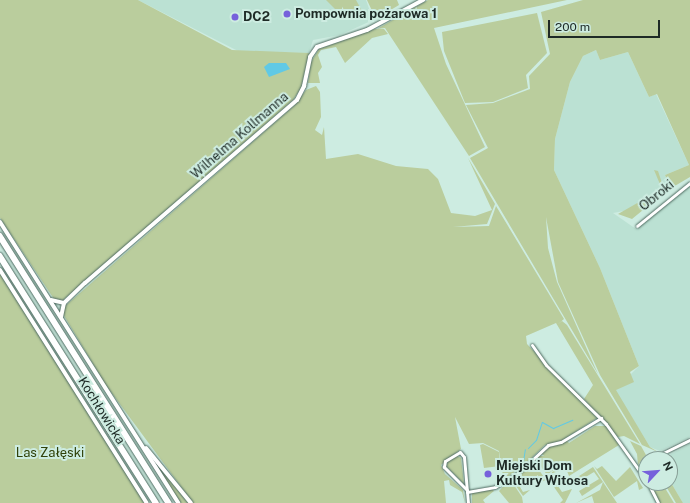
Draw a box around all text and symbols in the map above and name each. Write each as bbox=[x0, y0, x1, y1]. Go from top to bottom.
place label: Pompownia pożarowa 1 bbox=[295, 6, 437, 22]
place label: DC2 bbox=[243, 9, 270, 25]
marker: Pompownia pożarowa 1 bbox=[282, 9, 292, 19]
marker: DC2 bbox=[230, 12, 240, 22]
scale bar bbox=[550, 12, 662, 38]
text: 200 m bbox=[555, 20, 590, 34]
street label: Wilhelma Kollmanna bbox=[188, 89, 292, 183]
street label: Obroki bbox=[637, 177, 677, 215]
street label: Kochłowicka bbox=[74, 374, 128, 448]
park label: Las Załęski bbox=[16, 445, 84, 461]
north arrow bbox=[638, 451, 678, 491]
place label: Miejski Dom Kultury Witosa bbox=[496, 459, 588, 490]
text: N bbox=[661, 460, 675, 473]
marker: Miejski Dom Kultury Witosa bbox=[483, 469, 493, 479]

